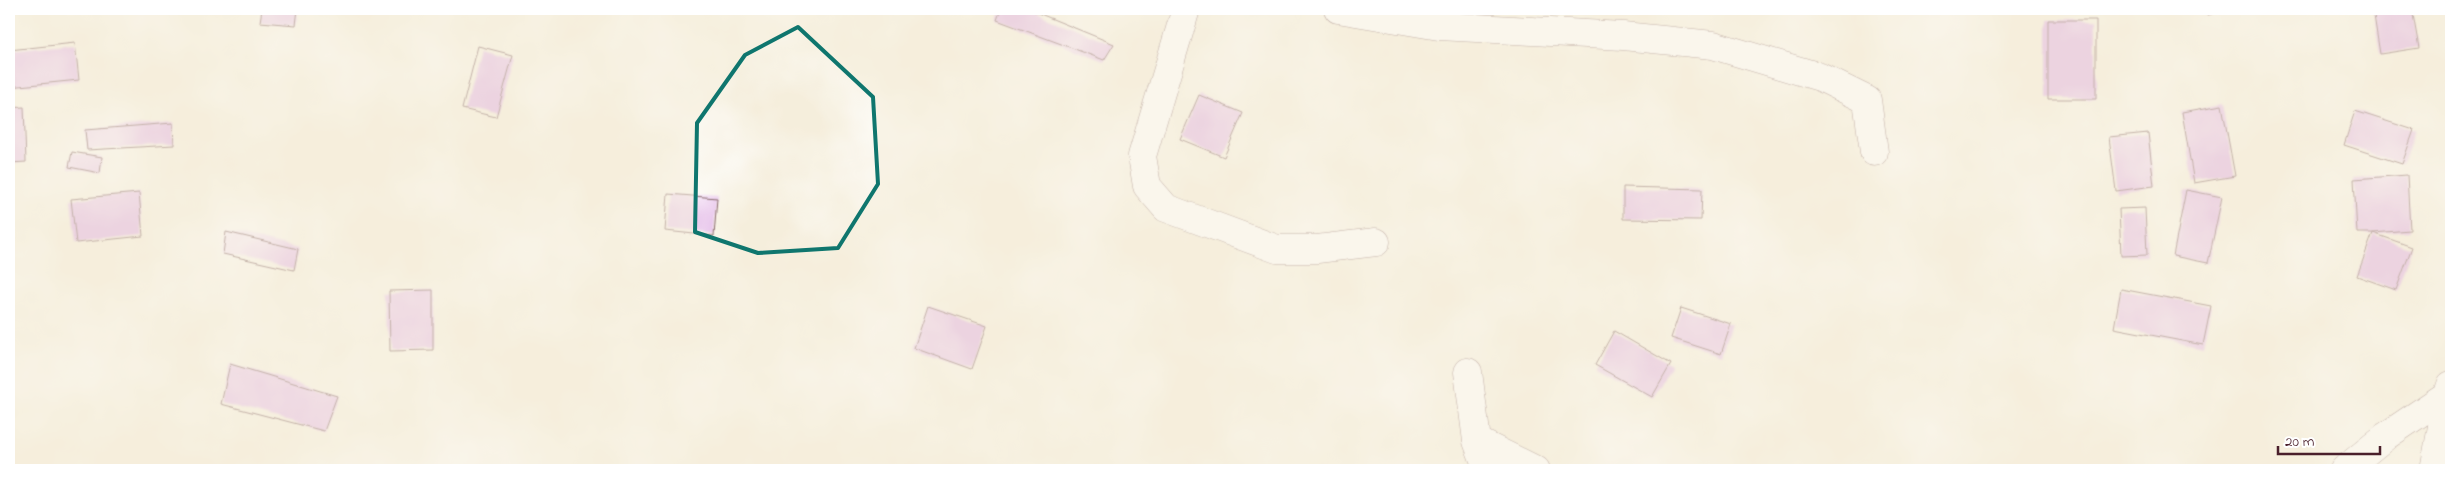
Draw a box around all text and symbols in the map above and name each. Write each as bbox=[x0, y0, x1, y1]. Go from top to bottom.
scale bar bbox=[2278, 424, 2380, 456]
text: 20 m bbox=[2285, 431, 2315, 453]

